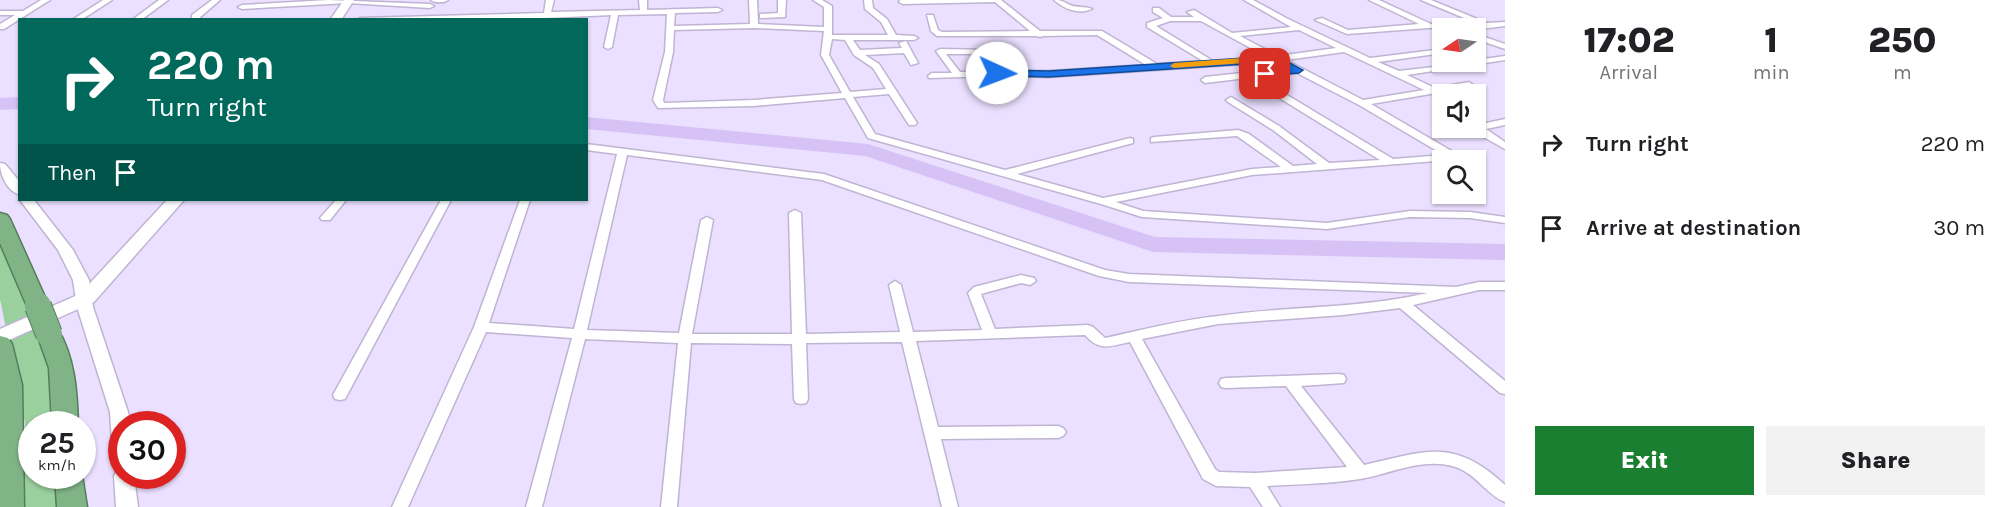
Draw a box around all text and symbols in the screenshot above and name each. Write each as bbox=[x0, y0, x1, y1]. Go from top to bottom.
north arrow bbox=[1432, 18, 1486, 72]
map controls bbox=[1432, 18, 1486, 204]
text: 17:02 bbox=[1583, 19, 1674, 61]
text: 1 bbox=[1764, 19, 1778, 61]
text: 250 bbox=[1868, 19, 1937, 61]
text: 220 m bbox=[147, 40, 275, 90]
position arrow bbox=[965, 41, 1029, 105]
icon: right bbox=[48, 42, 126, 120]
pin bbox=[1239, 48, 1290, 99]
icon: arrive bbox=[1248, 57, 1281, 90]
text: Arrival bbox=[1600, 61, 1658, 84]
text: min bbox=[1753, 61, 1790, 84]
text: m bbox=[1893, 61, 1912, 84]
button: sound bbox=[1432, 84, 1486, 138]
text: Turn right bbox=[147, 91, 267, 123]
icon: right bbox=[1535, 128, 1568, 161]
text: Turn right bbox=[1586, 131, 1689, 157]
text: 220 m bbox=[1921, 131, 1985, 157]
button: search bbox=[1432, 150, 1486, 204]
icon: arrive bbox=[109, 156, 142, 189]
text: Then bbox=[48, 160, 97, 186]
icon: arrive bbox=[1535, 212, 1568, 245]
text: Arrive at destination bbox=[1586, 215, 1801, 241]
text: 30 m bbox=[1933, 215, 1985, 241]
speed limit sign: 30 bbox=[108, 411, 186, 489]
text: 25 bbox=[39, 425, 75, 461]
button: Exit bbox=[1535, 426, 1754, 495]
button: Share bbox=[1766, 426, 1985, 495]
text: km/h bbox=[38, 456, 76, 474]

